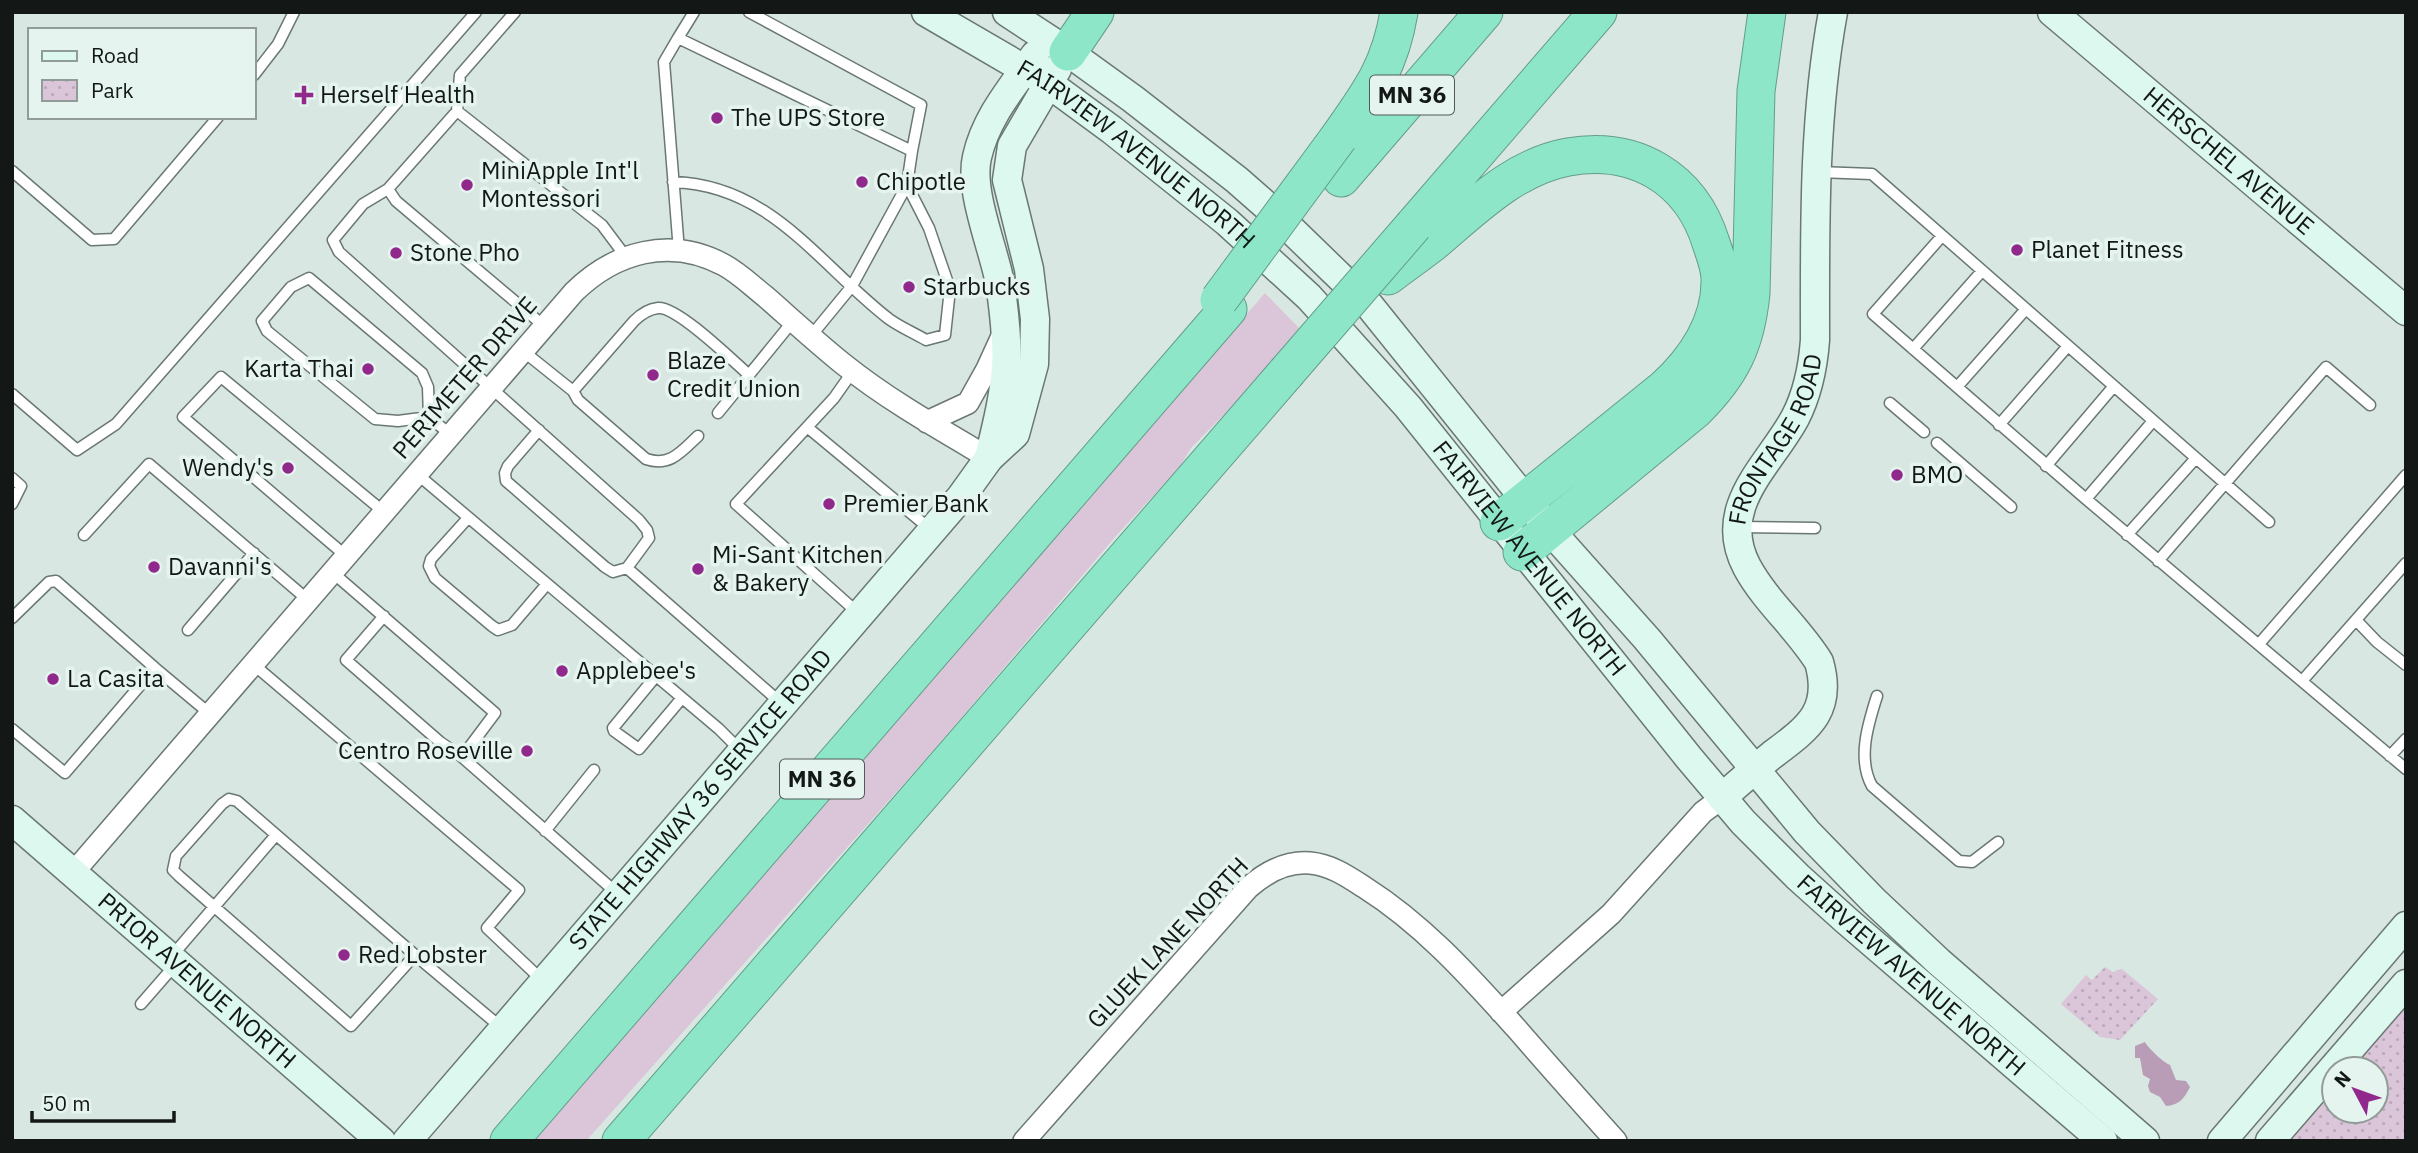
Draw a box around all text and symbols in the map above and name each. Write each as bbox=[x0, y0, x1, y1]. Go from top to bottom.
legend bbox=[28, 28, 256, 119]
text: Road bbox=[91, 41, 139, 69]
street label: FAIRVIEW AVENUE NORTH bbox=[1011, 51, 1263, 255]
text: Park bbox=[91, 76, 134, 104]
road number: MN 36 bbox=[1370, 76, 1454, 114]
place label: Herself Health bbox=[320, 78, 475, 110]
street label: HERSCHEL AVENUE bbox=[2137, 79, 2321, 242]
marker: Herself Health bbox=[294, 85, 314, 105]
place label: The UPS Store bbox=[731, 101, 885, 133]
marker: The UPS Store bbox=[709, 110, 725, 126]
place label: MiniApple Int'l Montessori bbox=[481, 154, 639, 214]
place label: Chipotle bbox=[876, 165, 966, 197]
marker: Chipotle bbox=[854, 174, 870, 190]
marker: MiniApple Int'l Montessori bbox=[459, 177, 475, 193]
place label: Planet Fitness bbox=[2031, 233, 2184, 265]
place label: Stone Pho bbox=[410, 236, 520, 268]
marker: Planet Fitness bbox=[2009, 242, 2025, 258]
marker: Stone Pho bbox=[388, 245, 404, 261]
place label: Starbucks bbox=[923, 270, 1031, 302]
marker: Starbucks bbox=[901, 279, 917, 295]
street label: PERIMETER DRIVE bbox=[385, 289, 544, 465]
place label: Blaze Credit Union bbox=[667, 344, 801, 404]
place label: Karta Thai bbox=[244, 352, 354, 384]
street label: FRONTAGE ROAD bbox=[1720, 352, 1829, 527]
marker: Karta Thai bbox=[360, 361, 376, 377]
marker: Blaze Credit Union bbox=[645, 367, 661, 383]
street label: FAIRVIEW AVENUE NORTH bbox=[1426, 434, 1634, 682]
place label: Wendy's bbox=[182, 451, 274, 483]
place label: BMO bbox=[1911, 458, 1963, 490]
marker: Wendy's bbox=[280, 460, 296, 476]
marker: BMO bbox=[1889, 467, 1905, 483]
place label: Premier Bank bbox=[843, 487, 989, 519]
marker: Premier Bank bbox=[821, 496, 837, 512]
place label: Mi-Sant Kitchen & Bakery bbox=[712, 538, 883, 598]
place label: Davanni's bbox=[168, 550, 272, 582]
marker: Davanni's bbox=[146, 559, 162, 575]
marker: Mi-Sant Kitchen & Bakery bbox=[690, 561, 706, 577]
street label: STATE HIGHWAY 36 SERVICE ROAD bbox=[561, 642, 838, 957]
place label: Applebee's bbox=[576, 654, 696, 686]
place label: La Casita bbox=[67, 662, 164, 694]
marker: Applebee's bbox=[554, 663, 570, 679]
marker: La Casita bbox=[45, 671, 61, 687]
place label: Centro Roseville bbox=[338, 734, 513, 766]
marker: Centro Roseville bbox=[519, 743, 535, 759]
road number: MN 36 bbox=[780, 760, 864, 799]
street label: GLUEK LANE NORTH bbox=[1079, 850, 1255, 1035]
street label: FAIRVIEW AVENUE NORTH bbox=[1791, 867, 2033, 1083]
street label: PRIOR AVENUE NORTH bbox=[92, 885, 303, 1075]
place label: Red Lobster bbox=[358, 938, 487, 970]
marker: Red Lobster bbox=[336, 947, 352, 963]
north arrow bbox=[2320, 1055, 2390, 1125]
text: N bbox=[2329, 1066, 2356, 1092]
scale bar bbox=[32, 1080, 173, 1124]
text: 50 m bbox=[42, 1089, 91, 1117]

